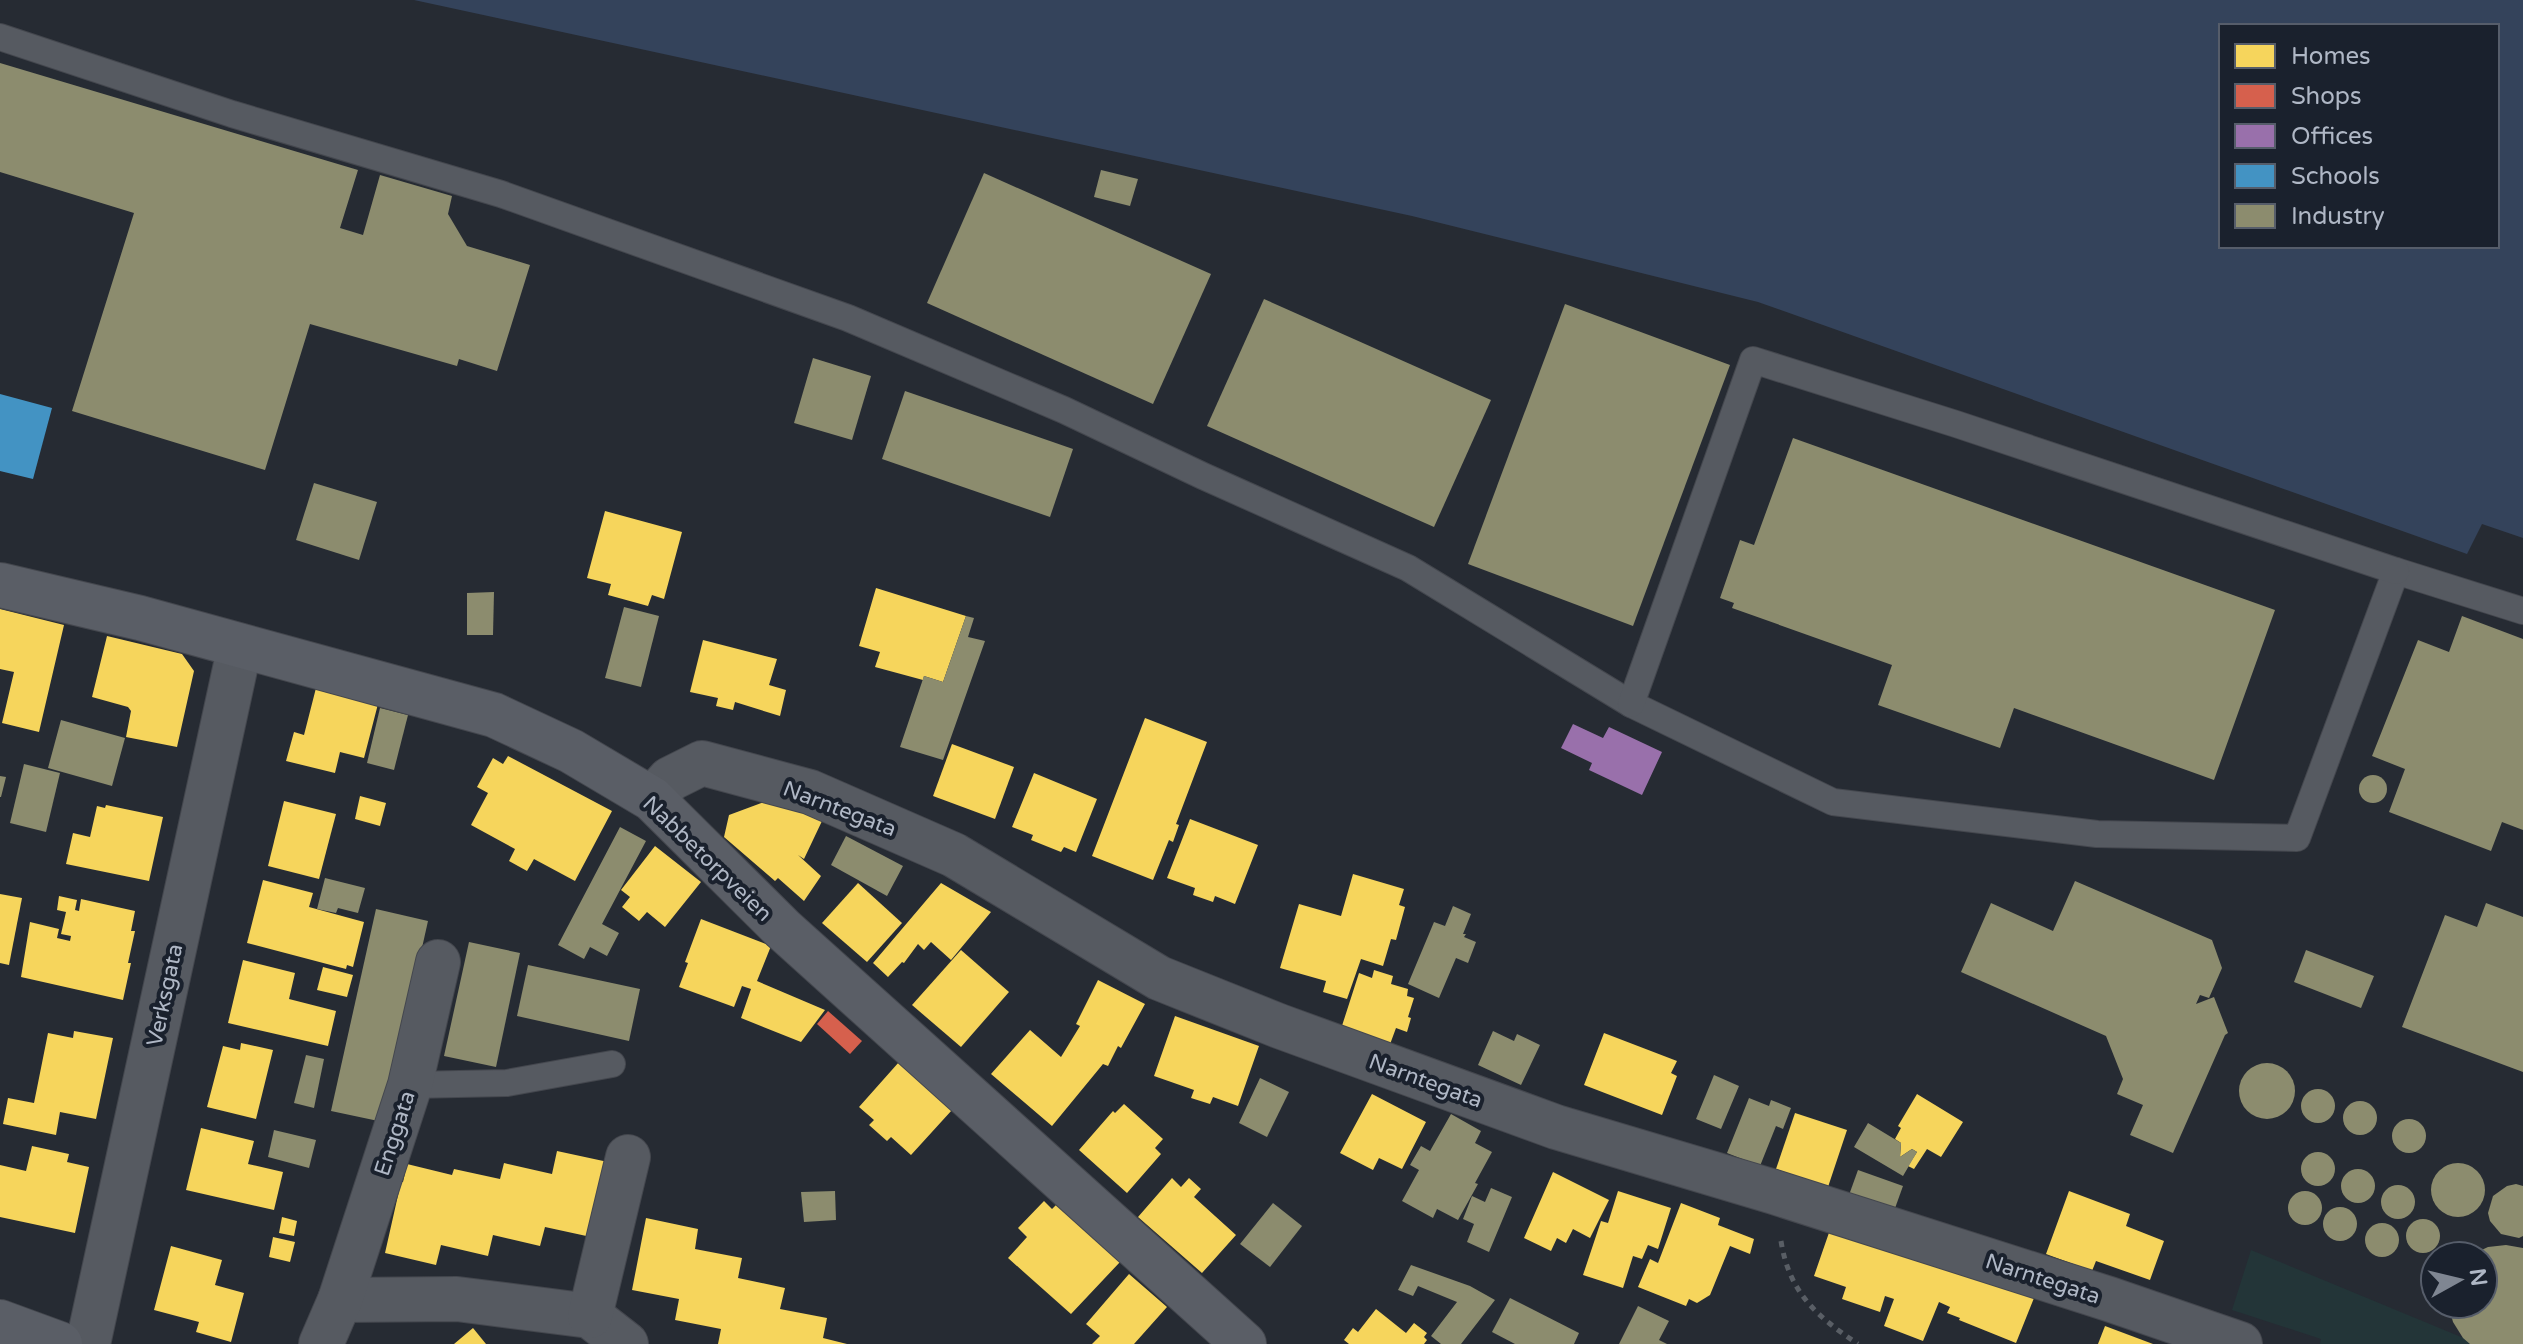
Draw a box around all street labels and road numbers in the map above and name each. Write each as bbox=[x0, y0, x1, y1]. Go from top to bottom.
street label: Narntegata bbox=[779, 775, 900, 842]
street label: Nabbetorpveien bbox=[637, 791, 777, 927]
street label: Verksgata bbox=[141, 942, 189, 1049]
street label: Narntegata bbox=[1365, 1048, 1486, 1114]
street label: Enggata bbox=[369, 1087, 421, 1179]
street label: Narntegata bbox=[1982, 1248, 2103, 1310]

